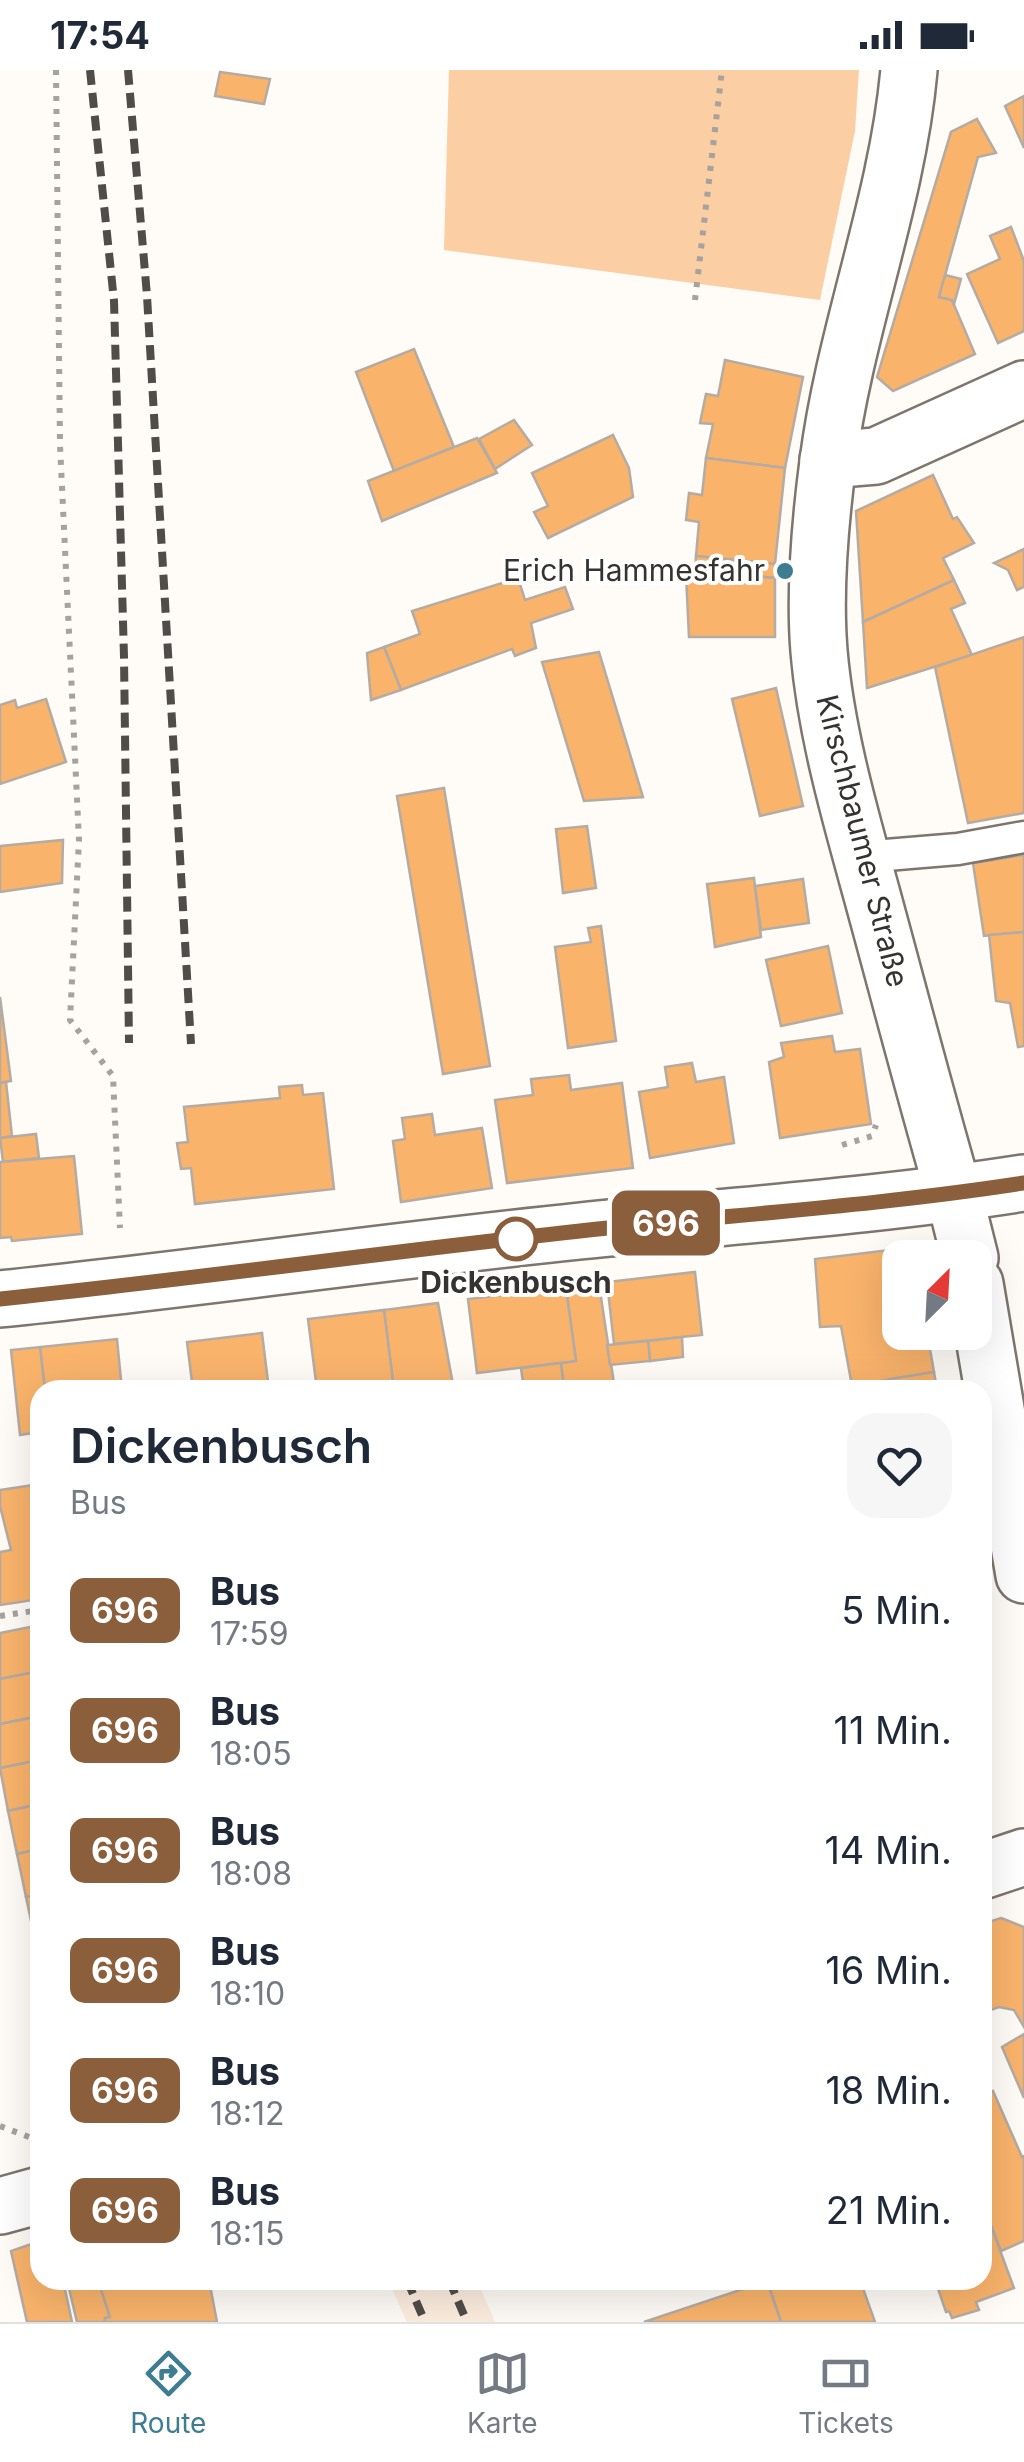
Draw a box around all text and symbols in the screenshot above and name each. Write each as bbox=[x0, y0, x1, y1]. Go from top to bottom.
text: 17:54 bbox=[50, 12, 150, 58]
place label: Erich Hammesfahr bbox=[503, 552, 765, 588]
marker: Erich Hammesfahr bbox=[774, 560, 796, 582]
street label: Kirschbaumer Straße bbox=[809, 691, 917, 991]
line badge: 696 bbox=[608, 1190, 724, 1256]
text: 696 bbox=[632, 1202, 700, 1244]
marker: Dickenbusch bbox=[495, 1218, 537, 1260]
north arrow bbox=[882, 1240, 992, 1350]
map controls bbox=[882, 1240, 992, 1350]
place label: Dickenbusch bbox=[420, 1264, 612, 1300]
button: heart bbox=[847, 1413, 952, 1518]
text: Dickenbusch bbox=[70, 1416, 372, 1475]
text: Bus bbox=[70, 1483, 127, 1522]
text: Bus bbox=[210, 1568, 280, 1614]
text: 5 Min. bbox=[841, 1587, 952, 1633]
text: 696 bbox=[91, 1589, 159, 1631]
text: 17:59 bbox=[210, 1614, 289, 1653]
text: Bus bbox=[210, 1688, 280, 1734]
text: 11 Min. bbox=[833, 1707, 952, 1753]
text: 696 bbox=[91, 1709, 159, 1751]
text: 18:05 bbox=[210, 1734, 292, 1773]
text: Bus bbox=[210, 1808, 280, 1854]
text: 14 Min. bbox=[824, 1827, 952, 1873]
text: 696 bbox=[91, 1829, 159, 1871]
text: 18:08 bbox=[210, 1854, 292, 1893]
text: Bus bbox=[210, 1928, 280, 1974]
text: 16 Min. bbox=[825, 1947, 952, 1993]
text: 696 bbox=[91, 1949, 159, 1991]
text: 18:10 bbox=[210, 1974, 285, 2013]
text: Bus bbox=[210, 2048, 280, 2094]
text: 18 Min. bbox=[825, 2067, 952, 2113]
text: 696 bbox=[91, 2069, 159, 2111]
text: 18:12 bbox=[210, 2094, 285, 2133]
text: Bus bbox=[210, 2168, 280, 2214]
text: 21 Min. bbox=[826, 2187, 952, 2233]
text: 696 bbox=[91, 2189, 159, 2231]
text: 18:15 bbox=[210, 2214, 285, 2253]
tab: Route bbox=[130, 2346, 206, 2440]
tab: Karte bbox=[467, 2346, 538, 2440]
tab: Tickets bbox=[798, 2346, 894, 2440]

